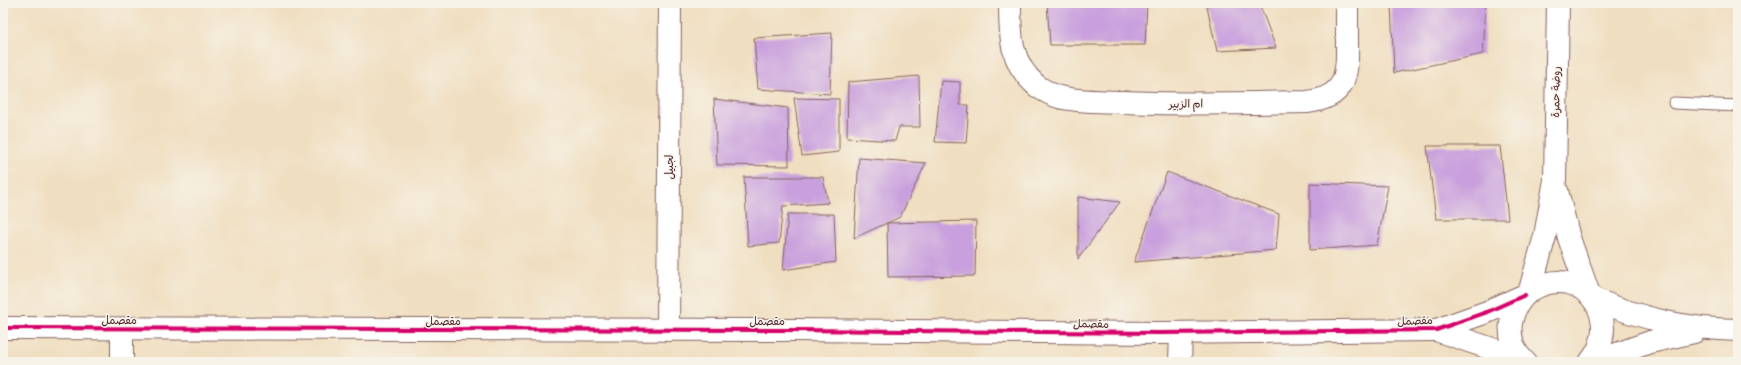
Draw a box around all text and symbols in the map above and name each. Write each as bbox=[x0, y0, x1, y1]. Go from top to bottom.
street label: روضة حمرة bbox=[1549, 66, 1563, 118]
street label: ام الزبير bbox=[1168, 97, 1203, 113]
street label: لجبيل bbox=[663, 155, 677, 179]
street label: مقصمل bbox=[101, 314, 137, 327]
street label: مقصمل bbox=[1397, 314, 1433, 328]
street label: مقصمل bbox=[425, 315, 461, 328]
street label: مقصمل bbox=[749, 315, 785, 328]
street label: مقصمل bbox=[1073, 317, 1109, 331]

